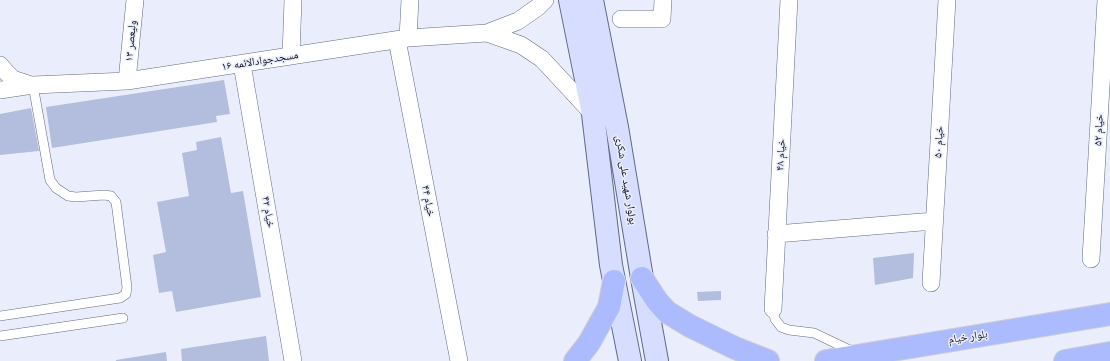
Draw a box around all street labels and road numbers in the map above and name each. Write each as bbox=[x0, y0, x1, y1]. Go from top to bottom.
street label: ولیعصر ۱۳ bbox=[123, 20, 139, 62]
street label: مسجدجوادالائمه ۱۶ bbox=[221, 48, 299, 74]
street label: خیام ۵۲ bbox=[1092, 114, 1106, 146]
street label: خیام ۵۰ bbox=[932, 126, 946, 158]
street label: بولوار شهید علی شکری bbox=[612, 134, 640, 226]
street label: خیام ۴۸ bbox=[774, 139, 788, 171]
street label: خیام ۴۴ bbox=[419, 184, 437, 218]
street label: خیام ۴۲ bbox=[259, 195, 277, 229]
street label: بلوار خیام bbox=[947, 327, 989, 347]

